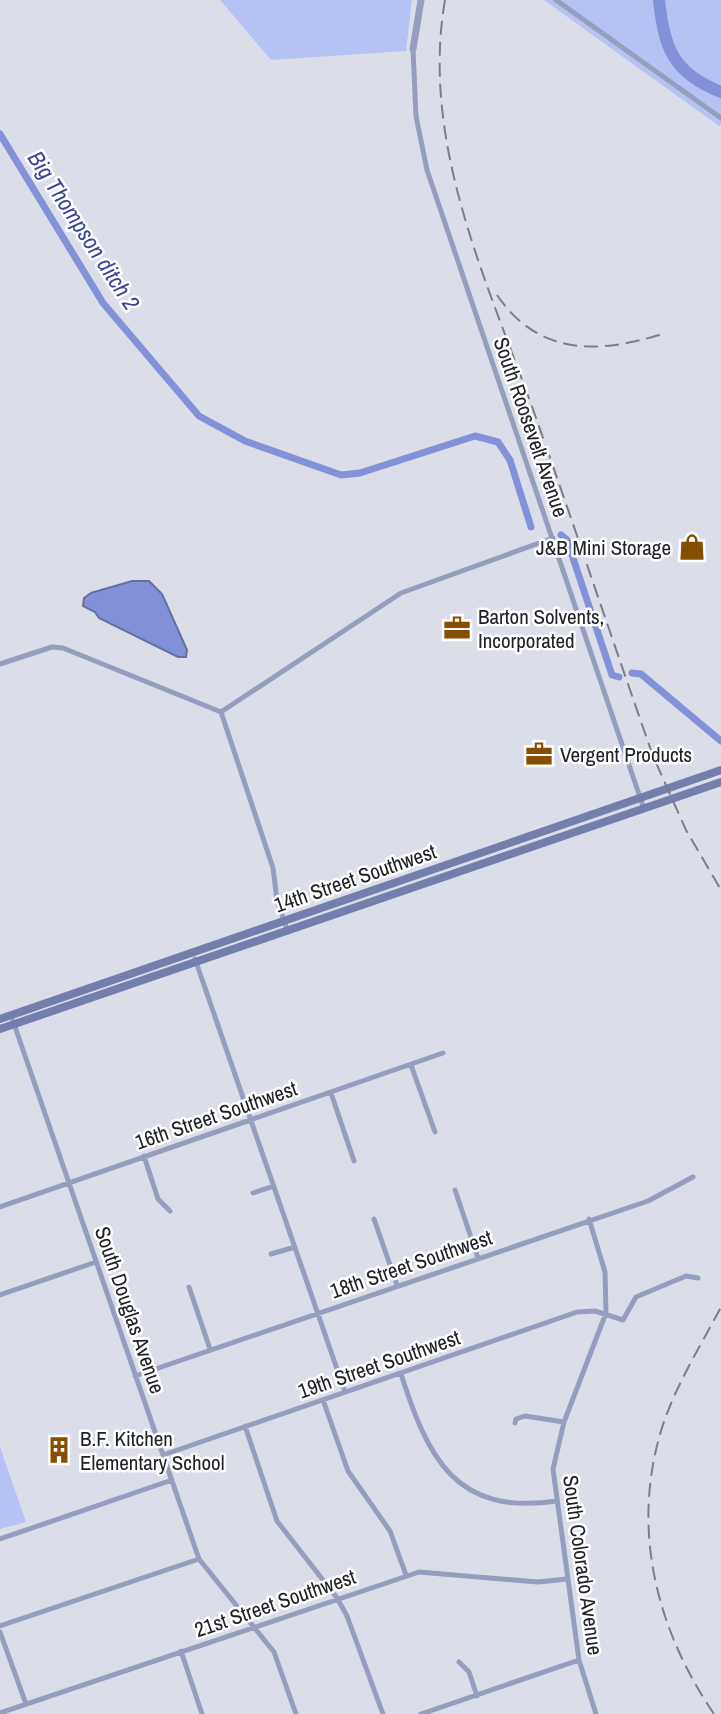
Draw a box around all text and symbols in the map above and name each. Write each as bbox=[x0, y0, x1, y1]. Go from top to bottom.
water label: Big Thompson ditch 2 bbox=[21, 144, 147, 316]
street label: South Roosevelt Avenue bbox=[487, 333, 575, 521]
shop icon: J&B Mini Storage bbox=[677, 532, 707, 562]
place label: J&B Mini Storage bbox=[536, 533, 671, 562]
place label: Barton Solvents, Incorporated bbox=[478, 602, 604, 655]
office icon: Barton Solvents, Incorporated bbox=[442, 613, 472, 643]
office icon: Vergent Products bbox=[524, 739, 554, 769]
place label: Vergent Products bbox=[560, 740, 692, 769]
street label: 14th Street Southwest bbox=[270, 837, 440, 919]
street label: 16th Street Southwest bbox=[131, 1074, 301, 1156]
street label: South Douglas Avenue bbox=[88, 1223, 172, 1397]
street label: 18th Street Southwest bbox=[326, 1223, 496, 1305]
street label: 19th Street Southwest bbox=[294, 1323, 464, 1405]
place label: B.F. Kitchen Elementary School bbox=[80, 1424, 225, 1477]
building icon: B.F. Kitchen Elementary School bbox=[44, 1435, 74, 1465]
street label: South Colorado Avenue bbox=[556, 1473, 610, 1657]
street label: 21st Street Southwest bbox=[191, 1562, 360, 1644]

